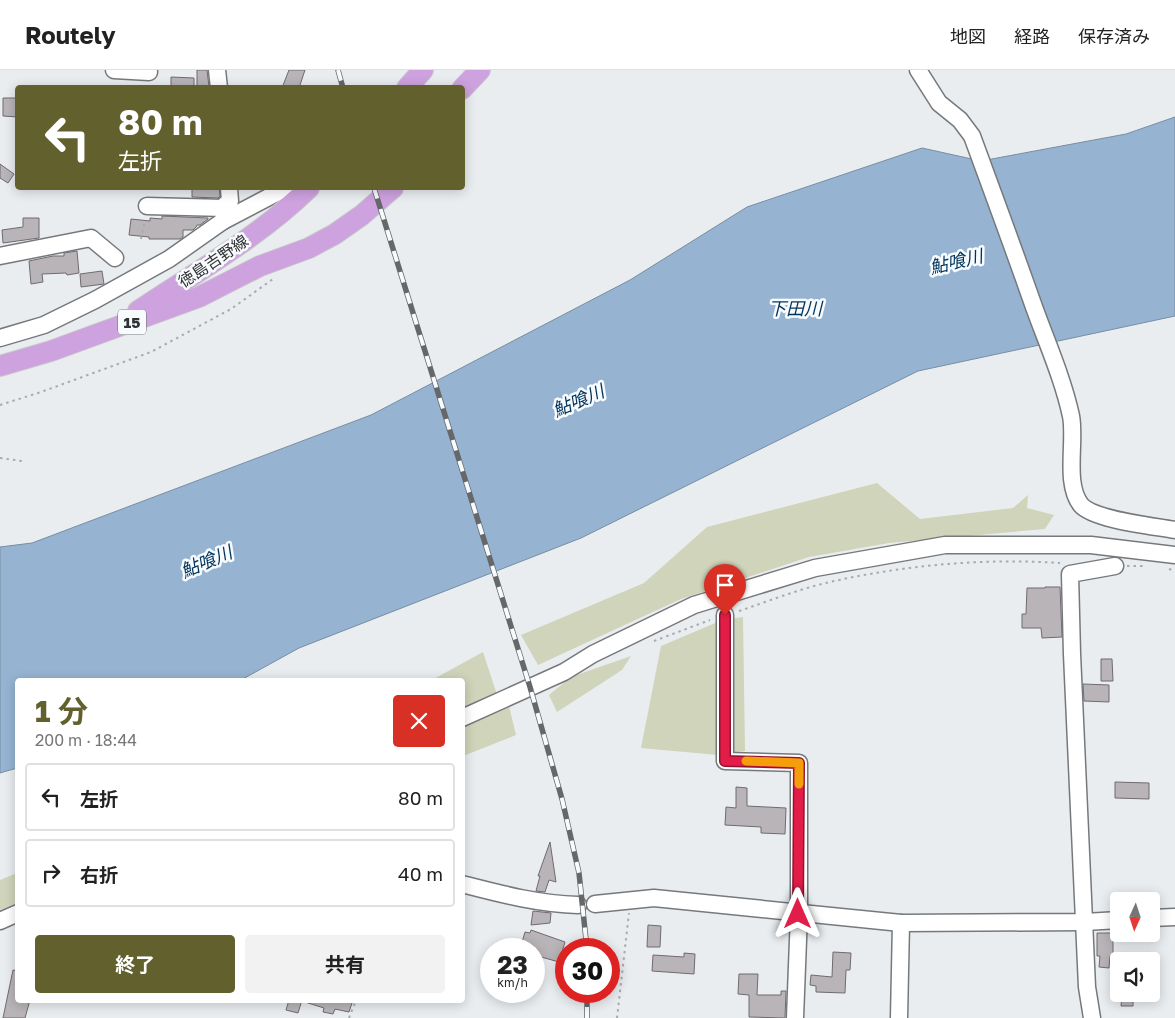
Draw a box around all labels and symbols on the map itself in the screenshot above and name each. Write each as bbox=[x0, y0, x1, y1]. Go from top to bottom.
street label: 徳島吉野線 bbox=[174, 230, 252, 292]
water label: 鮎喰川 bbox=[927, 244, 987, 278]
water label: 下田川 bbox=[768, 297, 824, 319]
road number: 15 bbox=[118, 310, 146, 334]
water label: 鮎喰川 bbox=[549, 379, 609, 421]
water label: 鮎喰川 bbox=[177, 540, 237, 582]
pin bbox=[704, 564, 746, 615]
position arrow bbox=[771, 887, 823, 939]
north arrow bbox=[1110, 892, 1160, 942]
speed limit sign: 30 bbox=[555, 938, 620, 1003]

